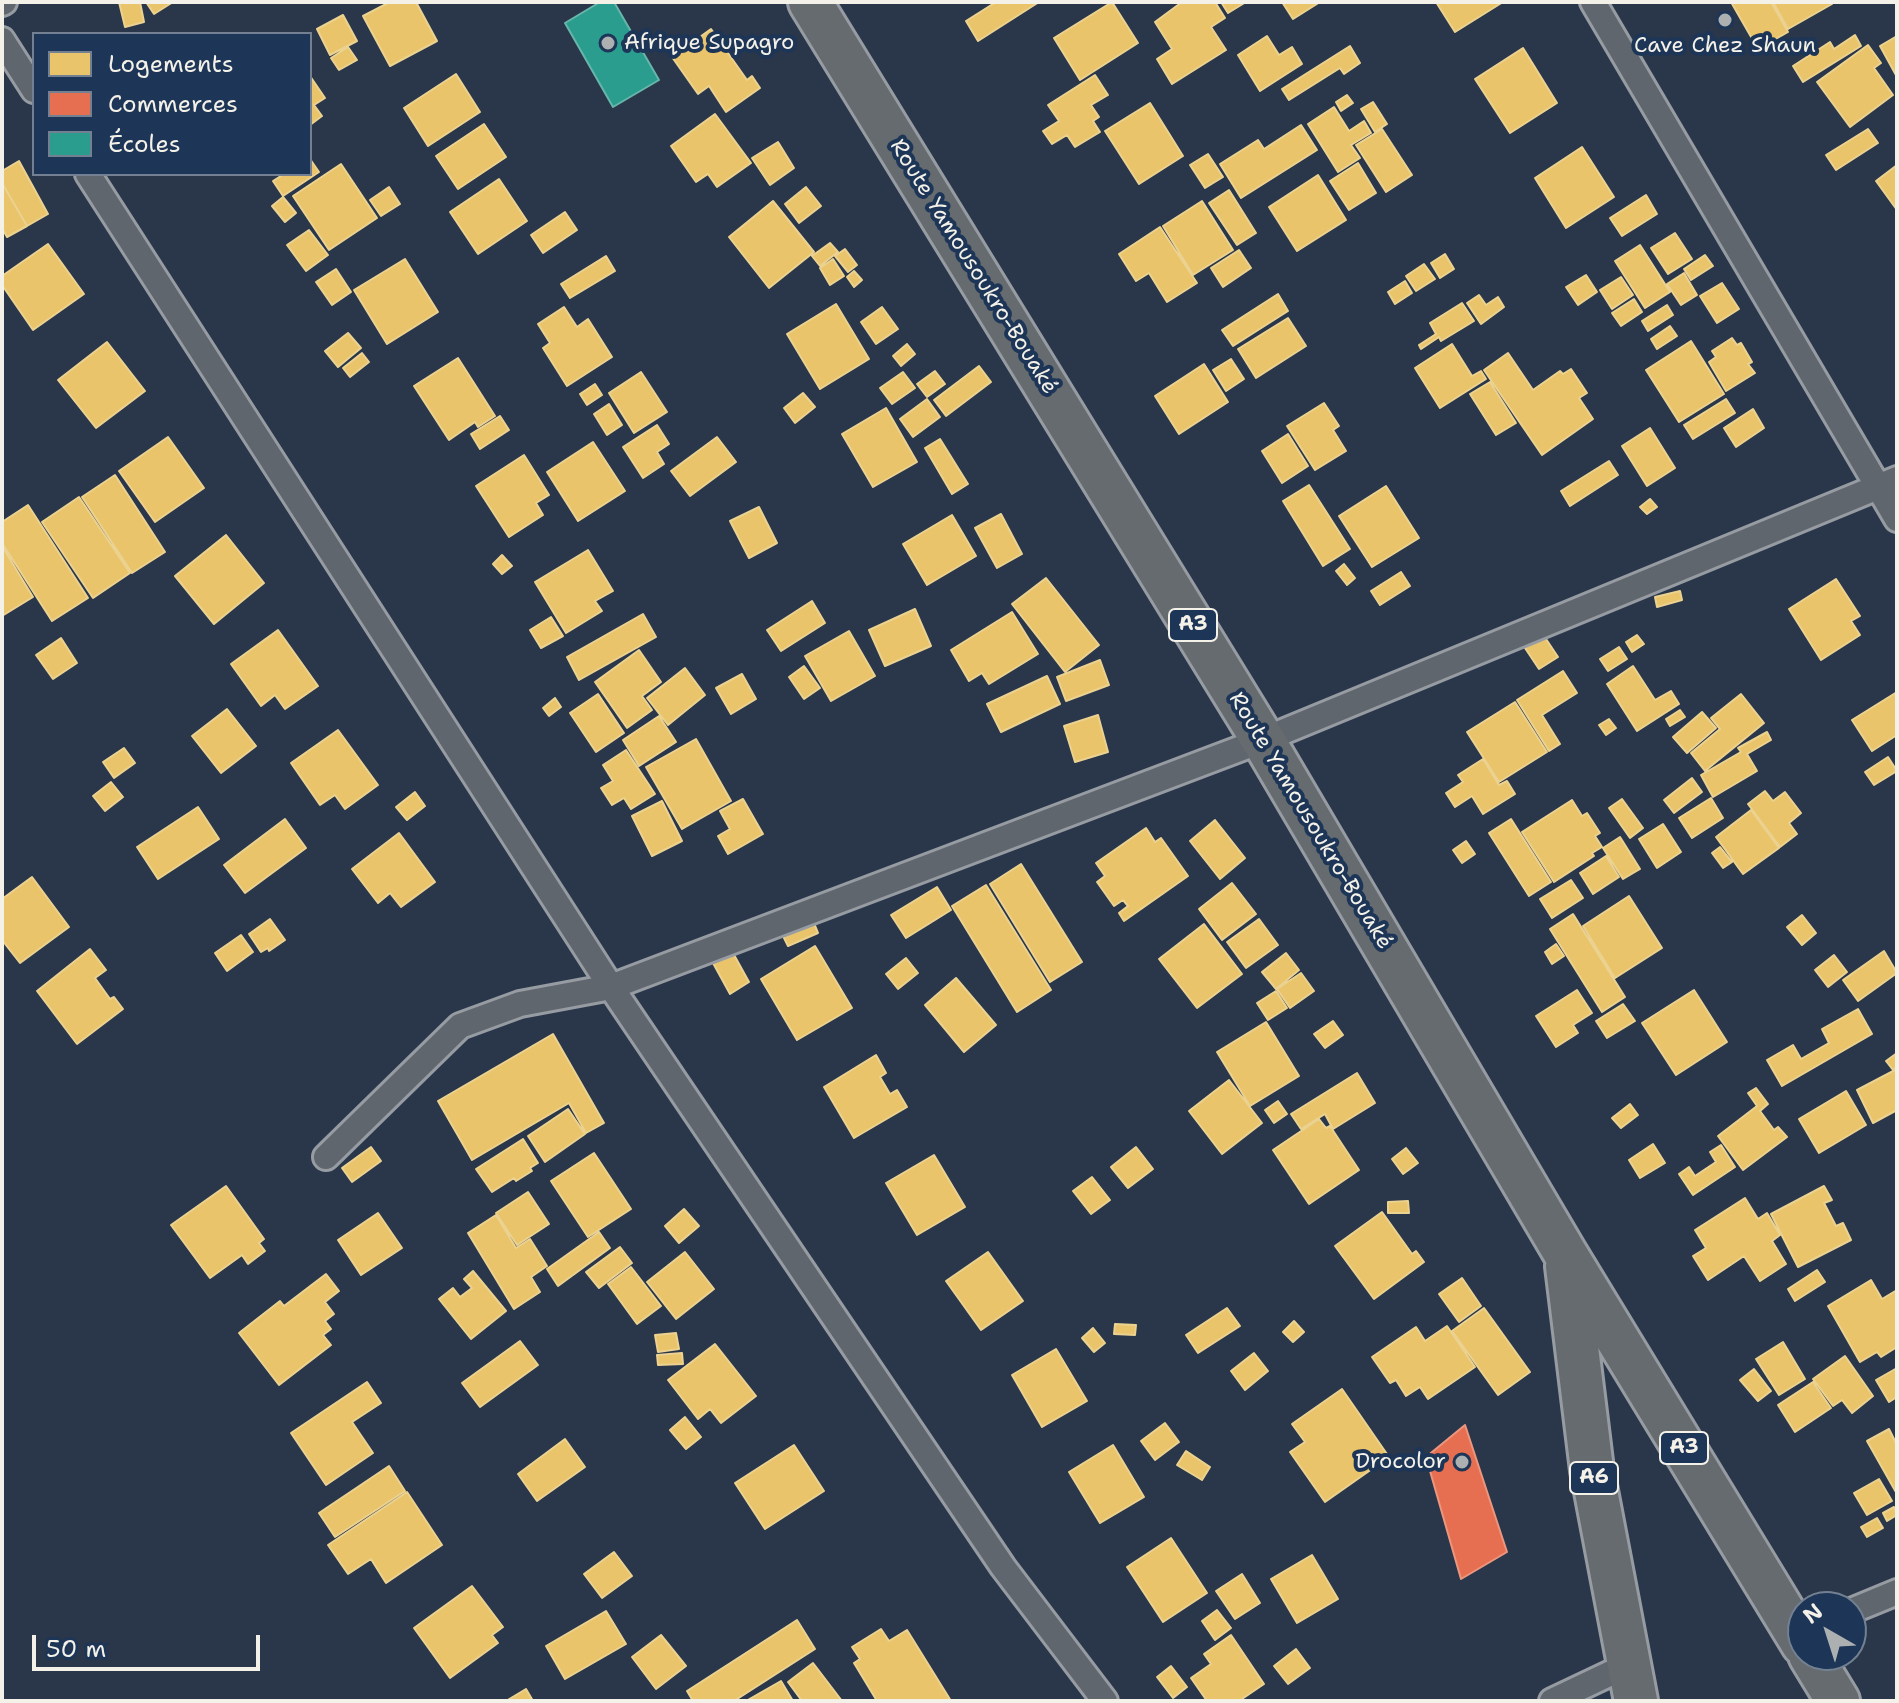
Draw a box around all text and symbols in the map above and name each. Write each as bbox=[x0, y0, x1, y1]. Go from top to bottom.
marker: Cave Chez Shaun bbox=[1716, 11, 1734, 29]
place label: Afrique Supagro bbox=[624, 30, 794, 56]
legend bbox=[32, 32, 312, 176]
place label: Cave Chez Shaun bbox=[1634, 33, 1816, 59]
marker: Afrique Supagro bbox=[599, 34, 617, 52]
text: Logements bbox=[108, 48, 234, 80]
text: Commerces bbox=[108, 88, 238, 120]
text: Écoles bbox=[108, 128, 181, 160]
street label: Route Yamousoukro-Bouaké bbox=[884, 135, 1062, 399]
road number: A3 bbox=[1169, 609, 1217, 641]
street label: Route Yamousoukro-Bouaké bbox=[1223, 688, 1397, 954]
road number: A3 bbox=[1660, 1432, 1708, 1464]
place label: Drocolor bbox=[1355, 1449, 1446, 1475]
marker: Drocolor bbox=[1453, 1453, 1471, 1471]
road number: A6 bbox=[1570, 1462, 1618, 1494]
north arrow bbox=[1787, 1591, 1867, 1671]
text: N bbox=[1797, 1597, 1829, 1630]
scale bar bbox=[36, 1619, 264, 1669]
text: 50 m bbox=[46, 1633, 106, 1665]

